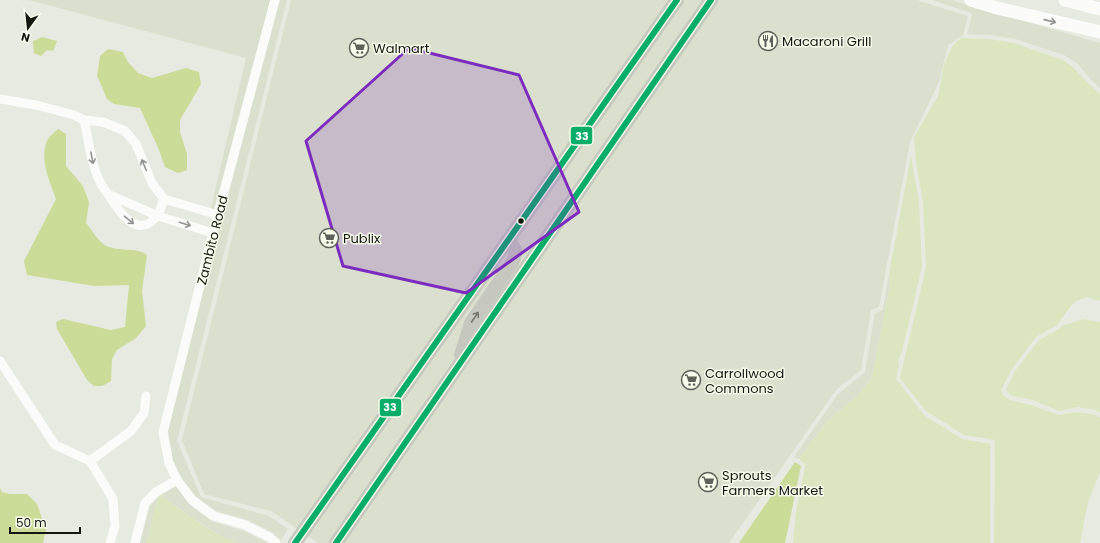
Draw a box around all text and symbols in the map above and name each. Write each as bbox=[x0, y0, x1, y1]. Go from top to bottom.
north arrow bbox=[8, 8, 48, 48]
one-way arrow bbox=[1043, 17, 1056, 25]
text: N bbox=[19, 29, 31, 46]
restaurant icon: Macaroni Grill bbox=[757, 30, 779, 52]
place label: Macaroni Grill bbox=[782, 32, 871, 51]
supermarket icon: Walmart bbox=[348, 37, 370, 59]
place label: Walmart bbox=[373, 39, 430, 58]
line badge: 33 bbox=[570, 126, 593, 145]
text: 33 bbox=[575, 128, 589, 144]
one-way arrow bbox=[89, 151, 97, 164]
one-way arrow bbox=[140, 160, 147, 172]
street label: Zambito Road bbox=[192, 193, 233, 287]
one-way arrow bbox=[124, 215, 134, 224]
unlabelled marker bbox=[516, 216, 526, 226]
one-way arrow bbox=[179, 221, 192, 228]
supermarket icon: Publix bbox=[318, 227, 340, 249]
place label: Publix bbox=[343, 229, 381, 248]
one-way arrow bbox=[471, 312, 479, 323]
place label: Carrollwood Commons bbox=[705, 364, 784, 398]
supermarket icon: Carrollwood Commons bbox=[680, 369, 702, 391]
line badge: 33 bbox=[379, 398, 402, 417]
text: 33 bbox=[383, 399, 397, 415]
place label: Sprouts Farmers Market bbox=[722, 466, 823, 500]
supermarket icon: Sprouts Farmers Market bbox=[697, 471, 719, 493]
scale bar bbox=[10, 509, 80, 535]
text: 50 m bbox=[16, 514, 47, 531]

